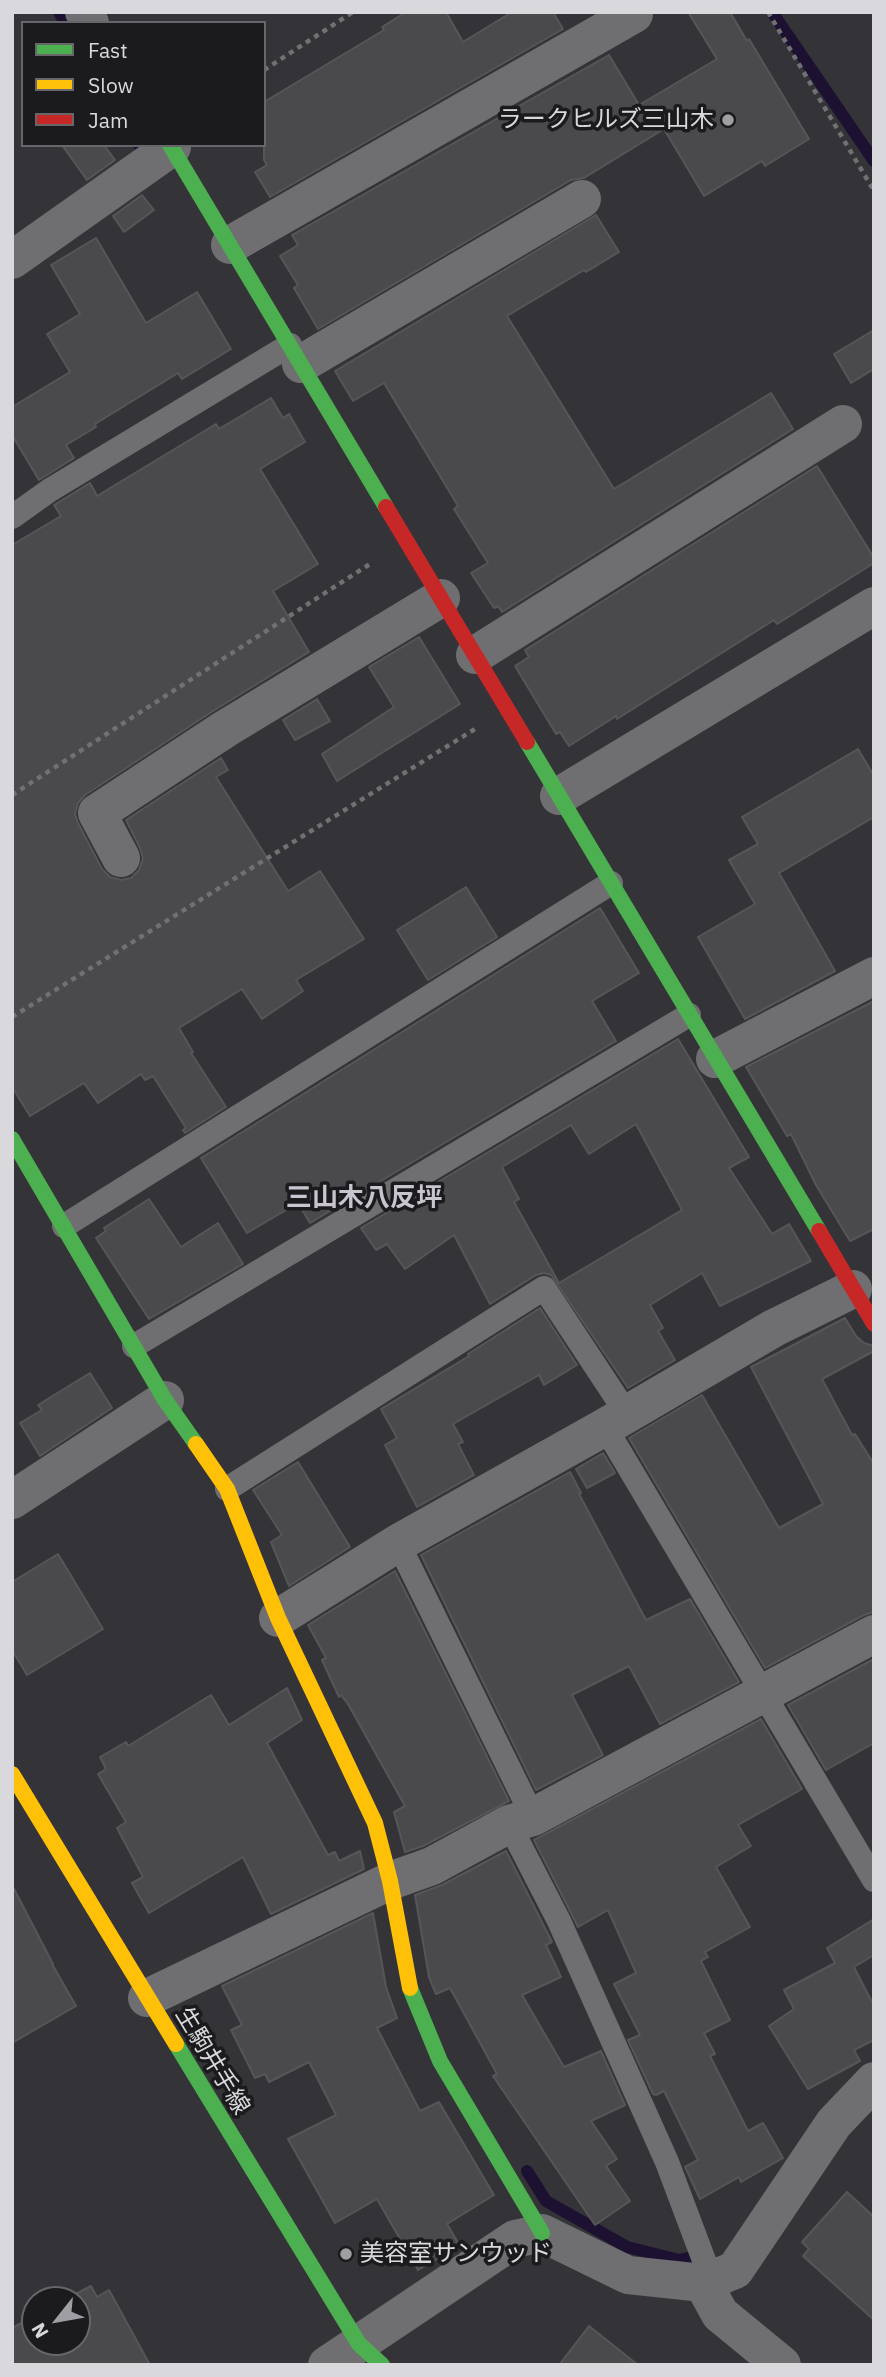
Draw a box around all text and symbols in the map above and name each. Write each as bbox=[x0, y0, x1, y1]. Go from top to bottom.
legend bbox=[21, 21, 266, 147]
text: Fast bbox=[88, 36, 128, 64]
text: Slow bbox=[88, 71, 134, 99]
text: Jam bbox=[88, 106, 128, 134]
place label: ラークヒルズ三山木 bbox=[498, 106, 714, 134]
marker: ラークヒルズ三山木 bbox=[720, 112, 736, 128]
district label: 三山木八反坪 bbox=[286, 1182, 442, 1214]
street label: 生駒井手線 bbox=[169, 2002, 255, 2120]
place label: 美容室サンウッド bbox=[360, 2240, 552, 2268]
marker: 美容室サンウッド bbox=[338, 2246, 354, 2262]
north arrow bbox=[21, 2286, 91, 2356]
text: N bbox=[26, 2319, 54, 2343]

